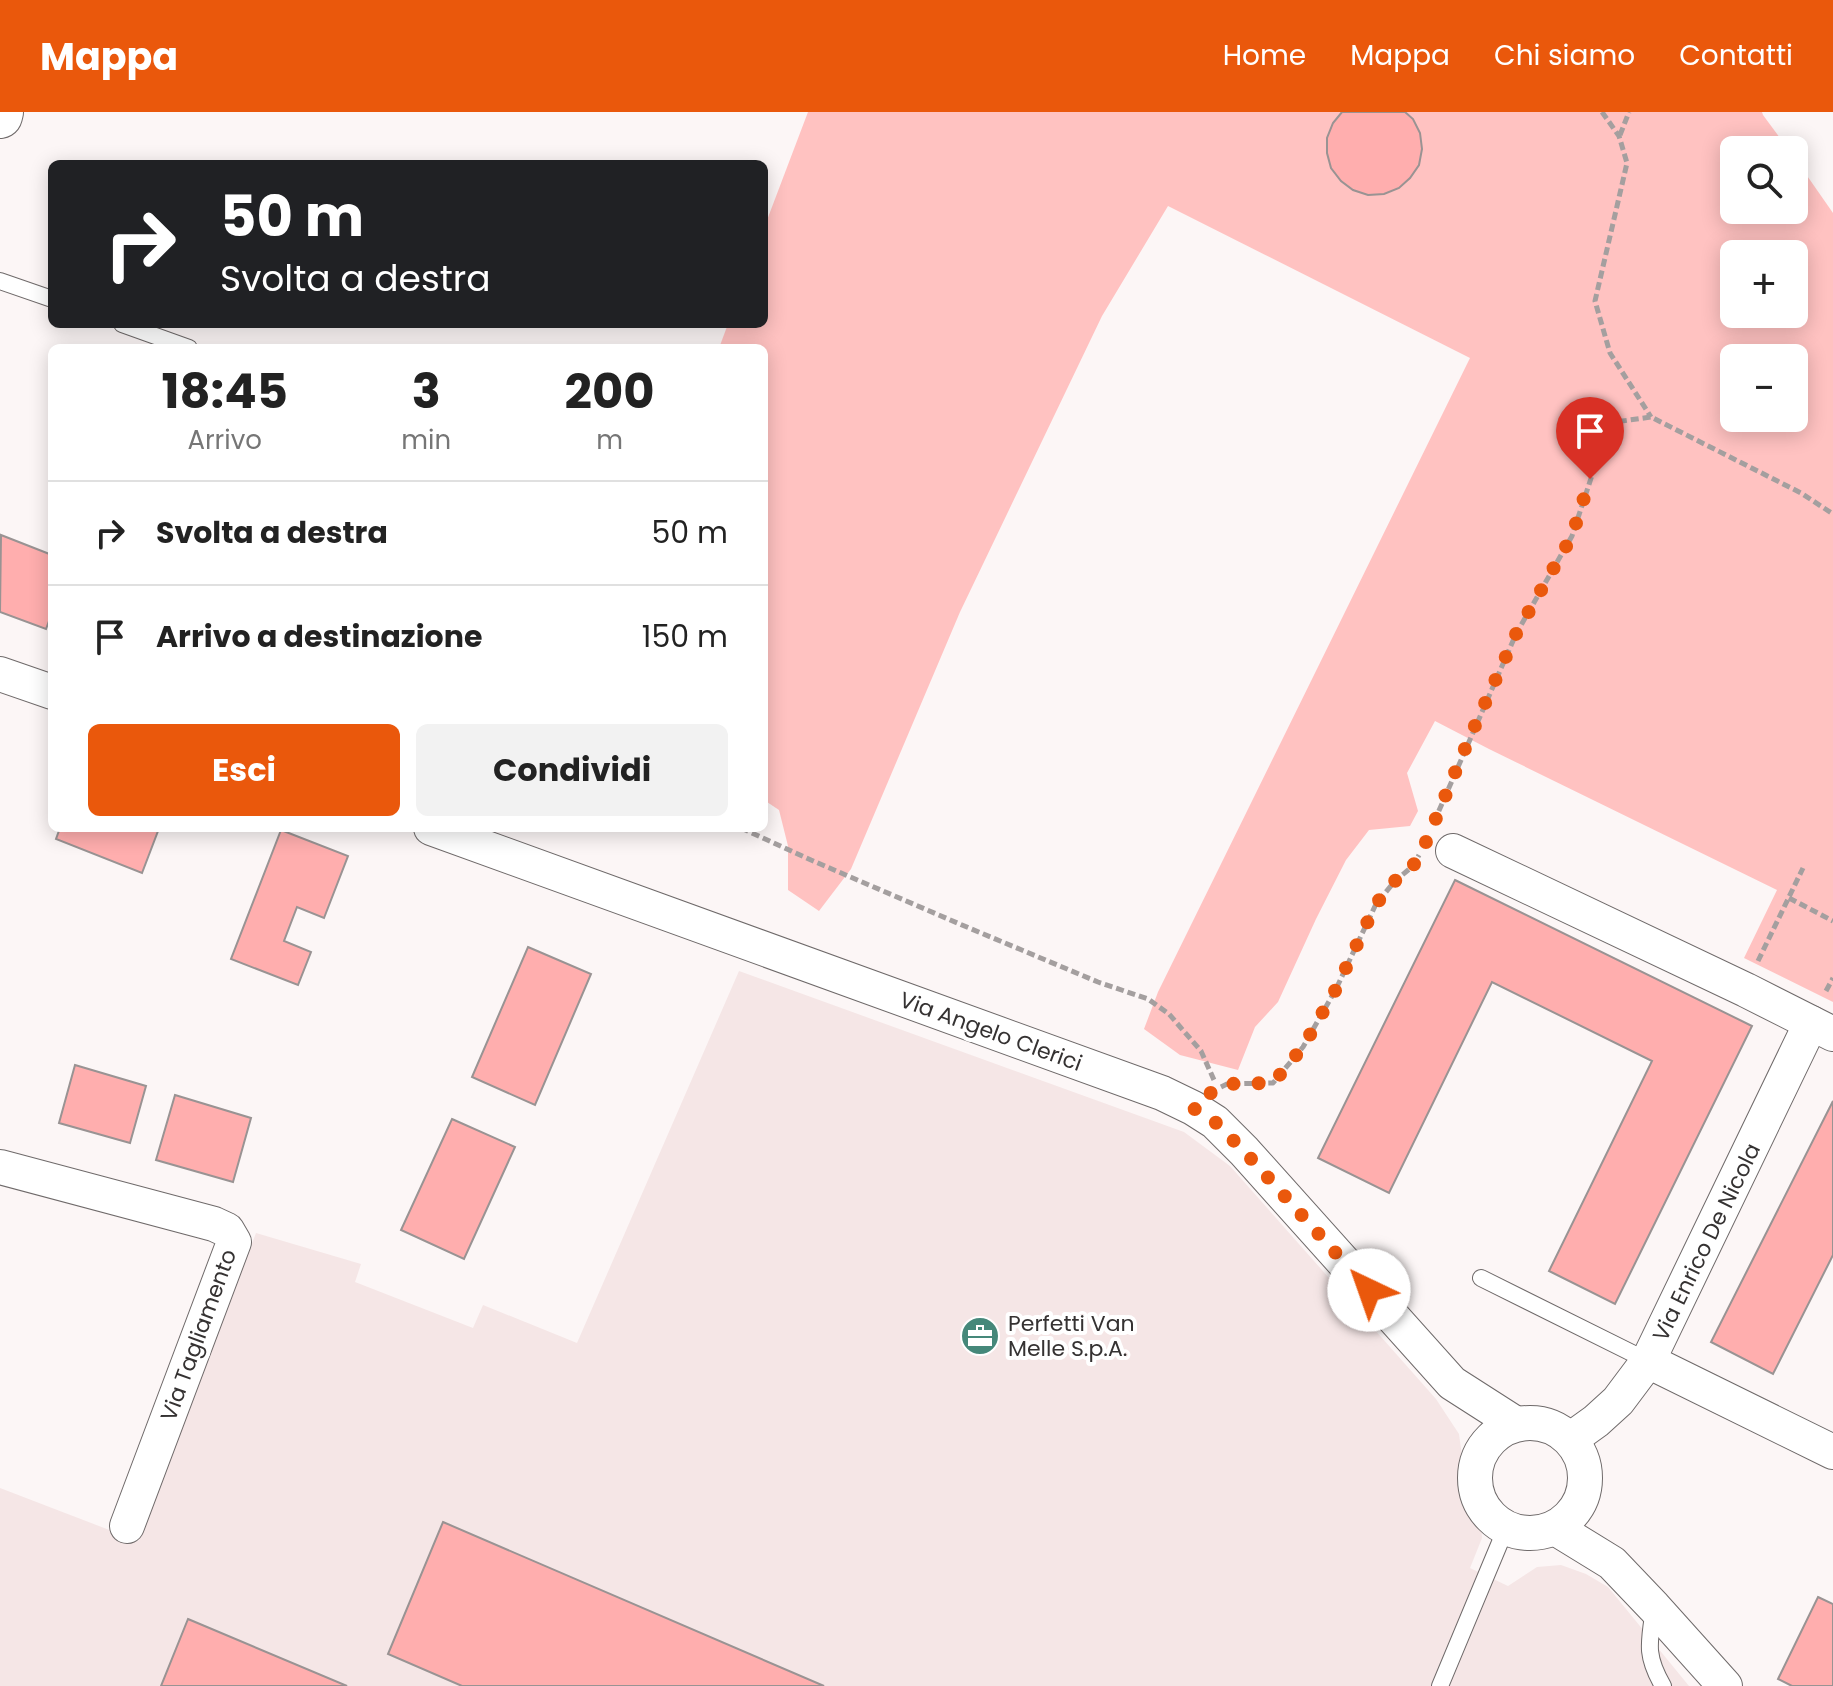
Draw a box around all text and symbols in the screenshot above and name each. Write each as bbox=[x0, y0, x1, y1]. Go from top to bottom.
text: Mappa bbox=[40, 30, 178, 83]
text: Home bbox=[1223, 36, 1306, 75]
text: Mappa bbox=[1350, 36, 1450, 75]
text: Chi siamo bbox=[1494, 36, 1635, 75]
text: Contatti bbox=[1679, 36, 1793, 75]
map controls bbox=[1720, 136, 1808, 432]
button: search bbox=[1720, 136, 1808, 224]
text: 50 m bbox=[220, 177, 364, 256]
icon: right bbox=[88, 192, 192, 296]
button: + bbox=[1720, 240, 1808, 328]
text: Svolta a destra bbox=[220, 253, 491, 304]
button: − bbox=[1720, 344, 1808, 432]
text: 18:45 bbox=[161, 358, 288, 425]
text: 3 bbox=[412, 358, 441, 425]
text: 200 bbox=[565, 358, 655, 425]
pin bbox=[1556, 397, 1624, 479]
icon: arrive bbox=[1568, 409, 1612, 453]
text: Arrivo bbox=[187, 422, 262, 458]
text: min bbox=[401, 422, 451, 458]
text: m bbox=[596, 422, 623, 458]
icon: right bbox=[88, 511, 132, 555]
text: Svolta a destra bbox=[156, 511, 388, 554]
text: 50 m bbox=[651, 511, 728, 554]
icon: arrive bbox=[88, 615, 132, 659]
text: Arrivo a destinazione bbox=[156, 615, 482, 658]
text: 150 m bbox=[642, 615, 728, 658]
button: Esci bbox=[88, 724, 400, 816]
button: Condividi bbox=[416, 724, 728, 816]
street label: Via Angelo Clerici bbox=[895, 984, 1086, 1079]
street label: Via Enrico De Nicola bbox=[1645, 1138, 1768, 1347]
street label: Via Tagliamento bbox=[153, 1245, 244, 1425]
position arrow bbox=[1327, 1248, 1411, 1332]
place label: Perfetti Van Melle S.p.A. bbox=[1008, 1308, 1135, 1364]
office icon: Perfetti Van Melle S.p.A. bbox=[959, 1315, 1001, 1357]

